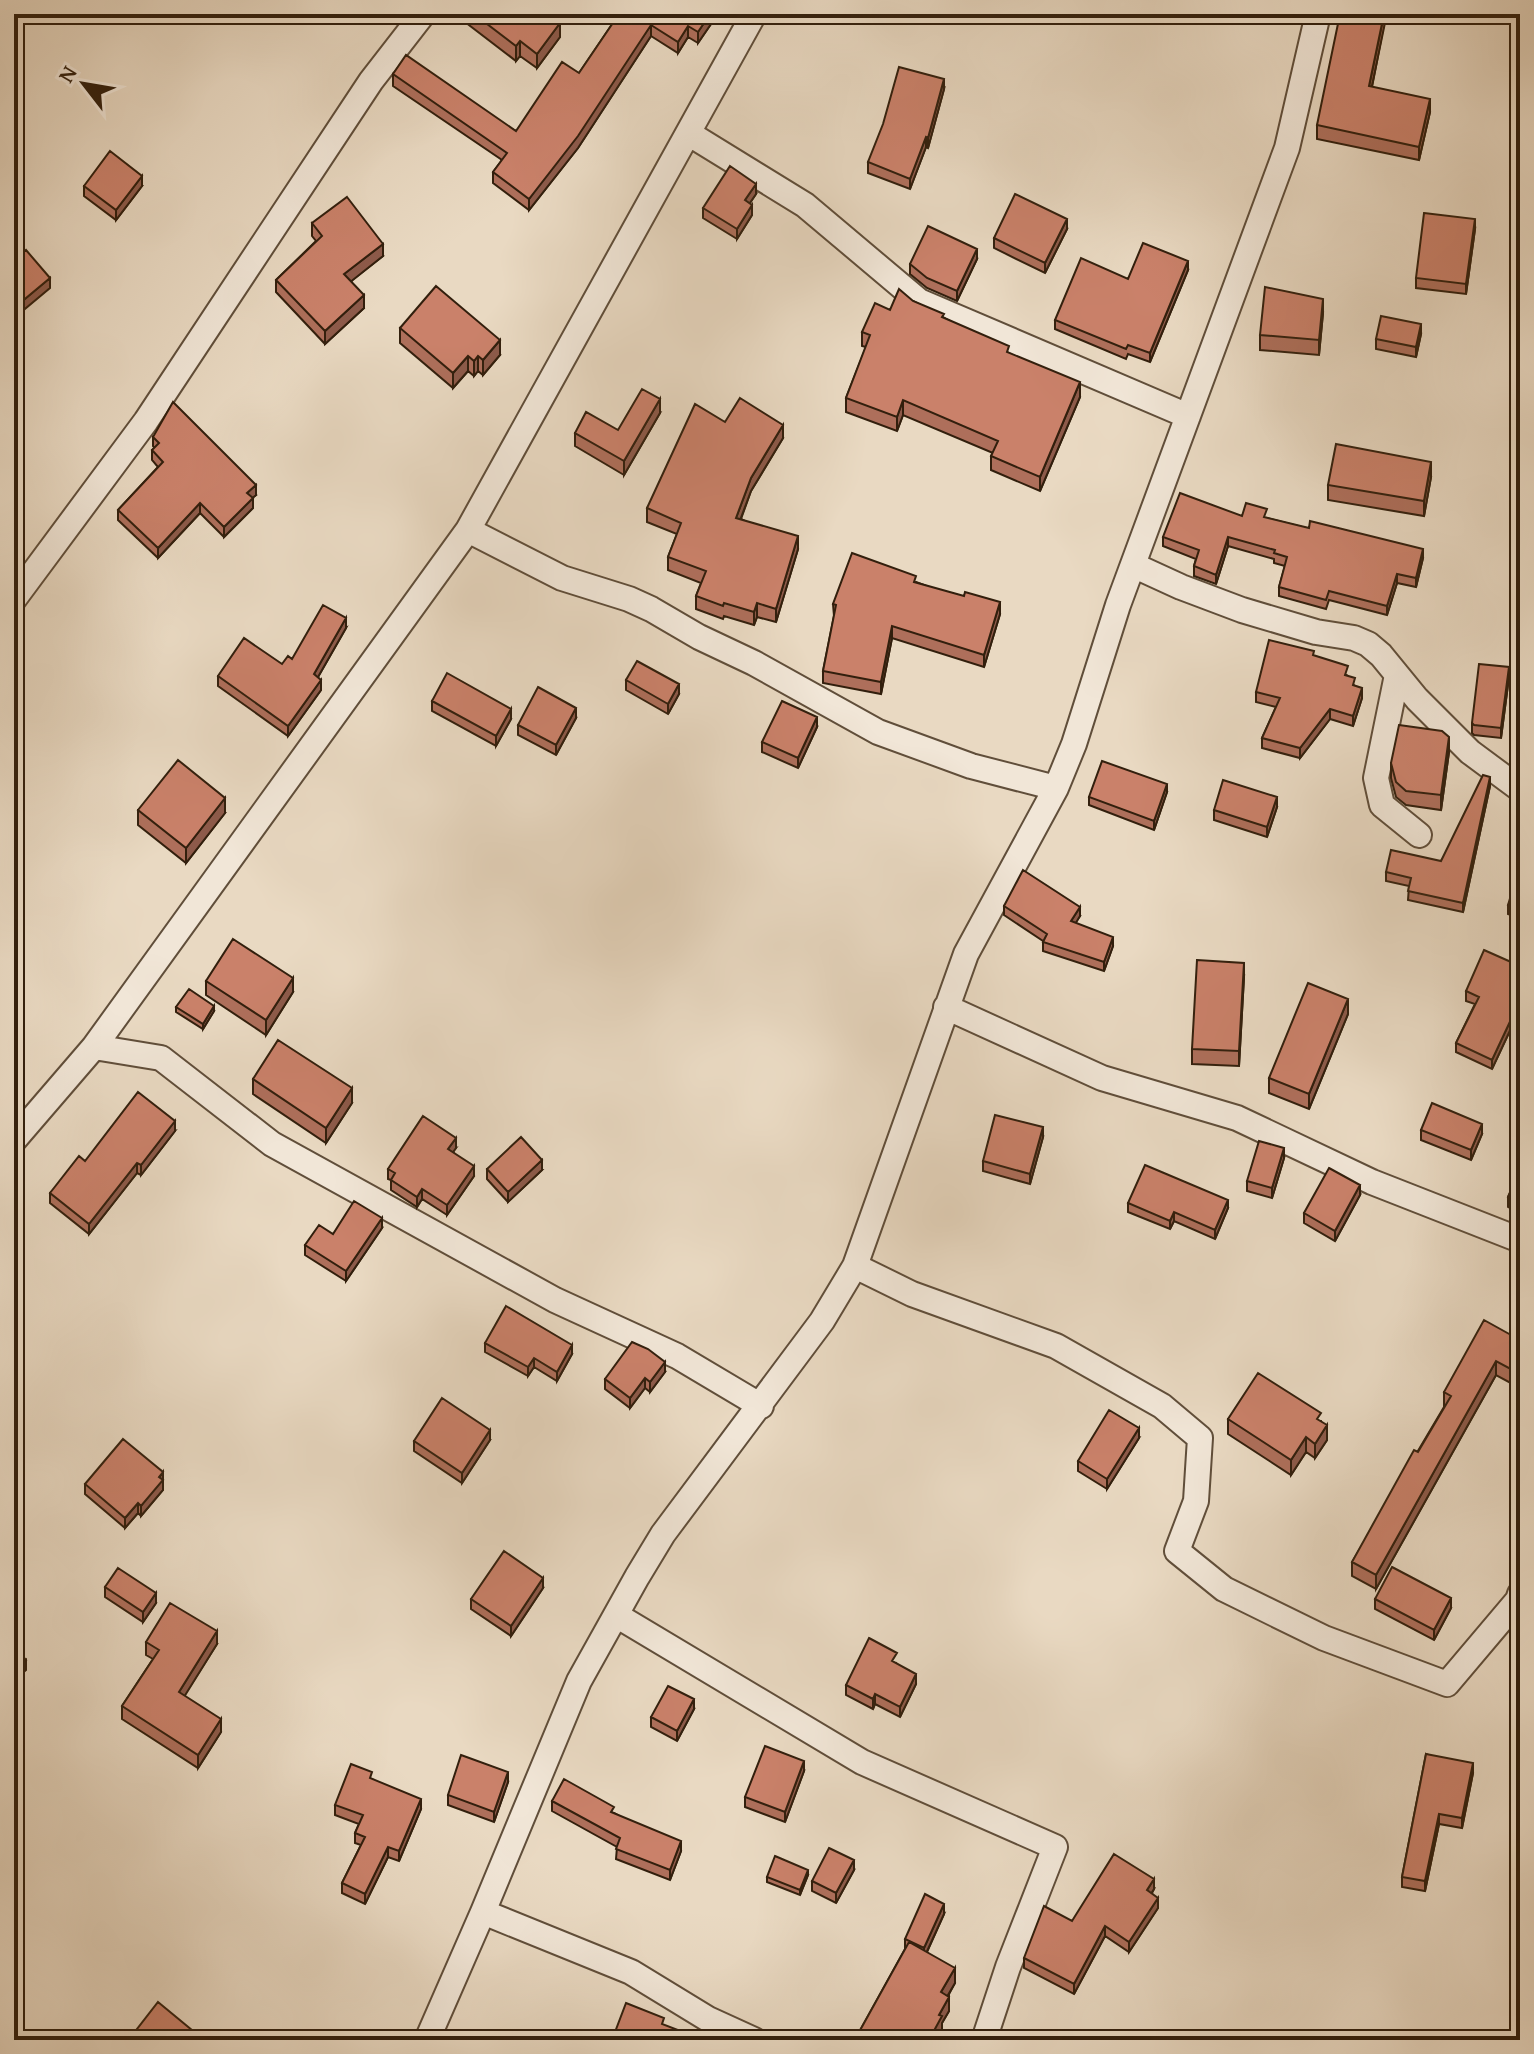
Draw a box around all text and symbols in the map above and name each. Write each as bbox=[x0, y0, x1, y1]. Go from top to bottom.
north arrow bbox=[44, 44, 124, 124]
text: N bbox=[49, 59, 85, 88]

